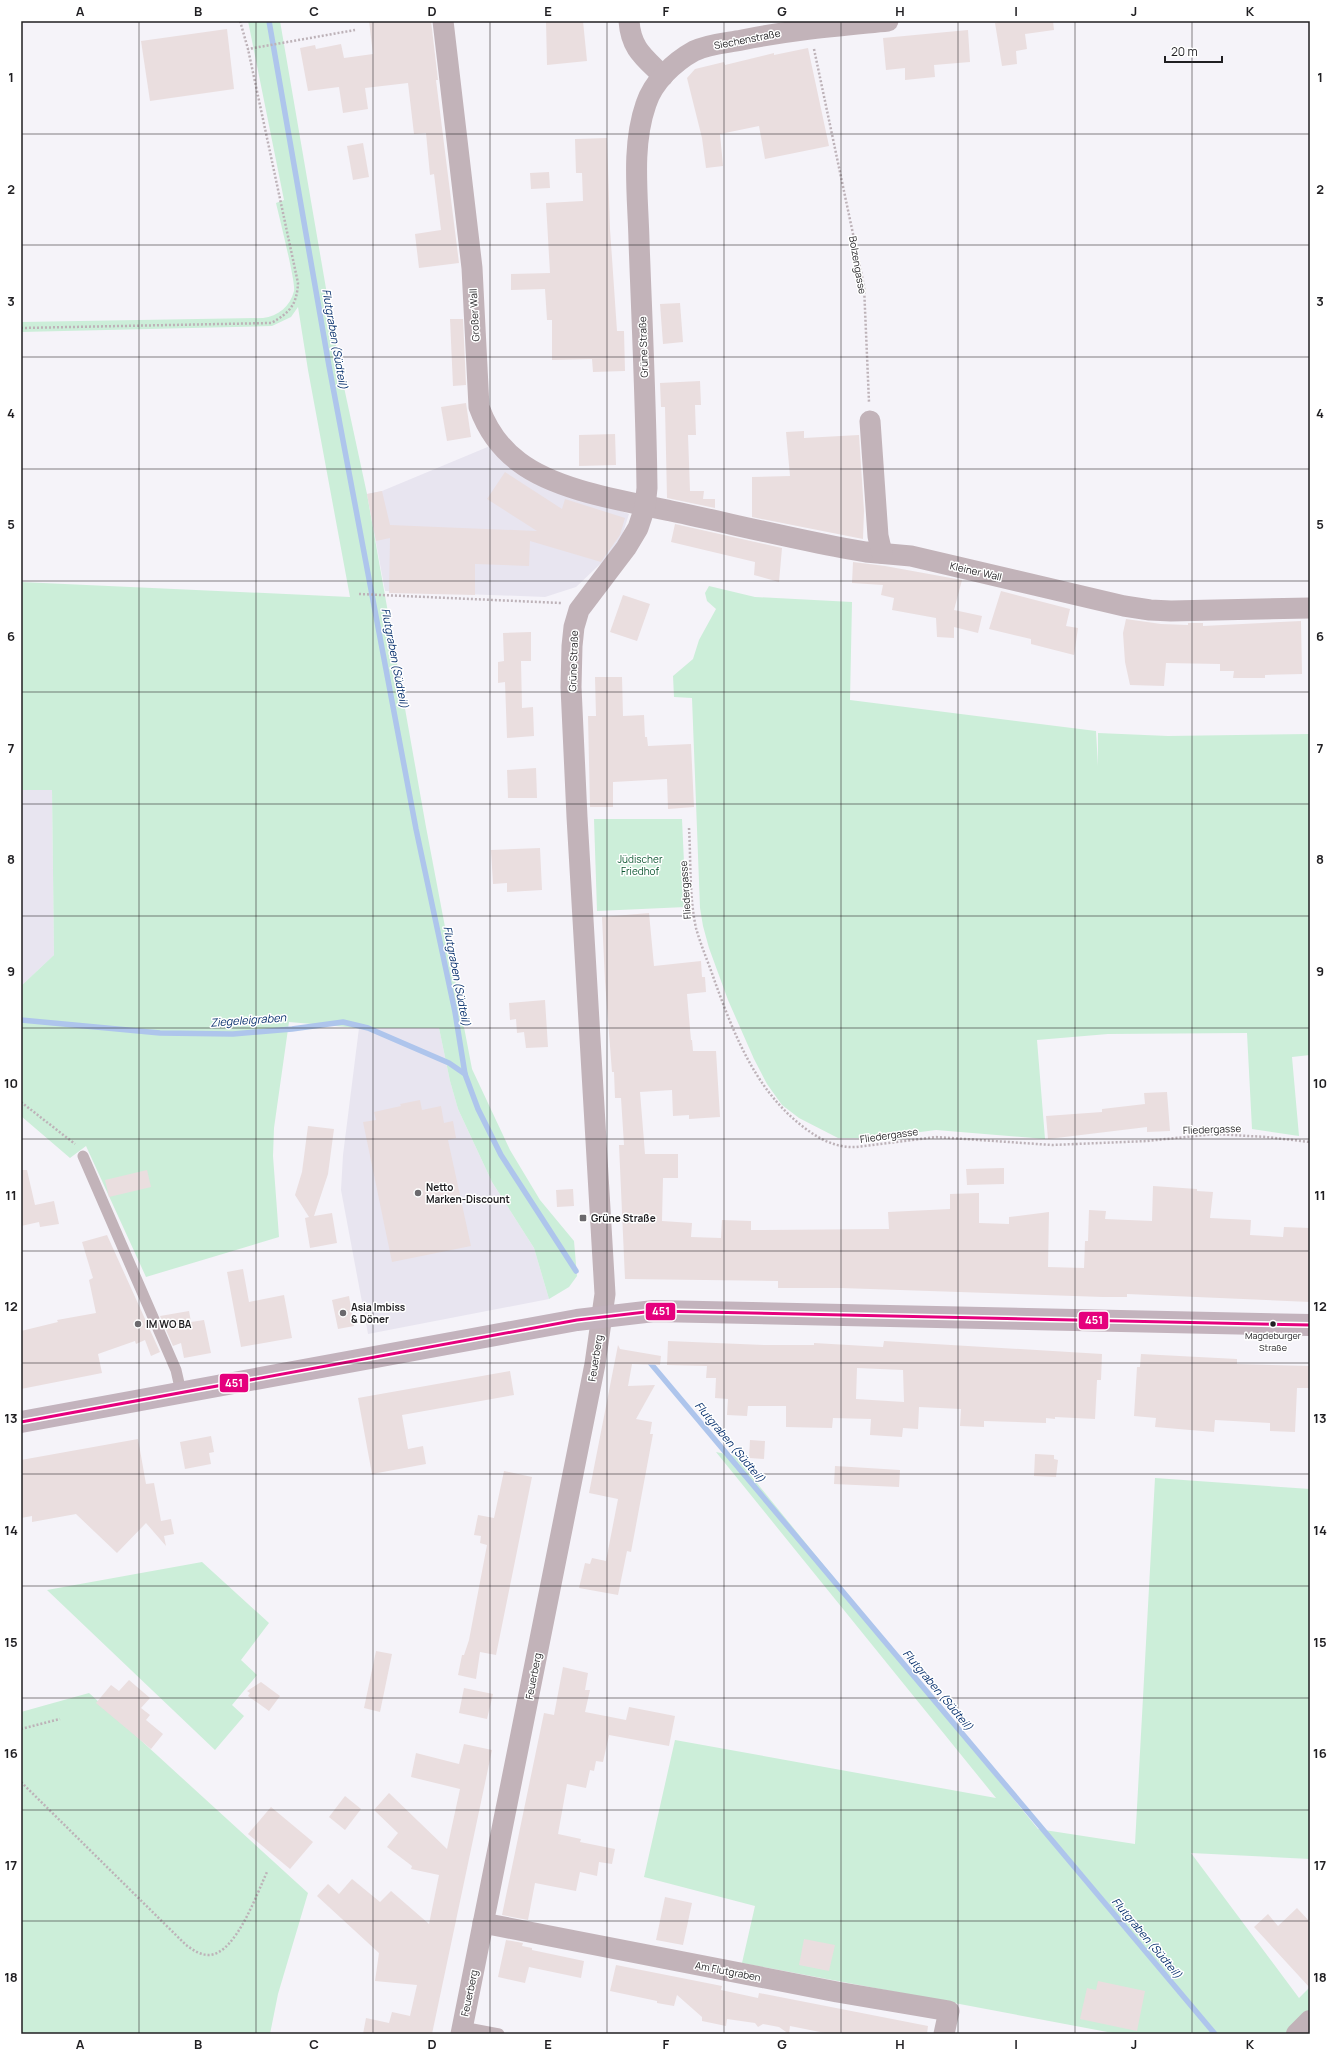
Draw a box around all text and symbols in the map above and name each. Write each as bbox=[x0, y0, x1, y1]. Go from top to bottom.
text: A bbox=[76, 2, 85, 20]
text: B bbox=[194, 2, 202, 20]
text: C bbox=[309, 2, 319, 20]
text: D bbox=[427, 2, 437, 20]
text: E bbox=[544, 2, 552, 20]
text: F bbox=[663, 2, 670, 20]
text: G bbox=[777, 2, 787, 20]
text: H bbox=[895, 2, 905, 20]
text: I bbox=[1014, 2, 1018, 20]
text: J bbox=[1131, 2, 1137, 20]
text: K bbox=[1246, 2, 1255, 20]
street label: Siechenstraße bbox=[713, 26, 782, 52]
scale bar bbox=[1165, 38, 1222, 64]
text: 20 m bbox=[1171, 43, 1198, 60]
text: 1 bbox=[8, 68, 14, 86]
text: 1 bbox=[1317, 68, 1323, 86]
text: 2 bbox=[7, 180, 15, 198]
text: 2 bbox=[1316, 180, 1324, 198]
street label: Bolzengasse bbox=[846, 235, 870, 295]
water label: Flutgraben (Südteil) bbox=[319, 288, 352, 390]
street label: Großer Wall bbox=[466, 288, 482, 342]
text: 3 bbox=[7, 292, 15, 310]
text: 3 bbox=[1316, 292, 1324, 310]
street label: Grüne Straße bbox=[635, 316, 651, 378]
text: 4 bbox=[7, 404, 15, 422]
text: 4 bbox=[1316, 404, 1324, 422]
text: 5 bbox=[7, 515, 15, 533]
text: 5 bbox=[1316, 515, 1324, 533]
street label: Kleiner Wall bbox=[949, 558, 1003, 584]
water label: Flutgraben (Südteil) bbox=[378, 607, 413, 709]
text: 6 bbox=[7, 627, 15, 645]
text: 6 bbox=[1316, 627, 1324, 645]
street label: Grüne Straße bbox=[565, 630, 581, 692]
text: 7 bbox=[8, 739, 15, 757]
text: 7 bbox=[1317, 739, 1324, 757]
text: 8 bbox=[7, 850, 15, 868]
text: 8 bbox=[1316, 850, 1324, 868]
park label: Jüdischer Friedhof bbox=[617, 852, 663, 878]
street label: Fliedergasse bbox=[676, 860, 694, 920]
water label: Flutgraben (Südteil) bbox=[440, 925, 475, 1027]
text: 9 bbox=[7, 962, 15, 980]
text: 9 bbox=[1316, 962, 1324, 980]
water label: Ziegeleigraben bbox=[210, 1009, 287, 1030]
text: 10 bbox=[4, 1074, 18, 1092]
text: 10 bbox=[1313, 1074, 1327, 1092]
street label: Fliedergasse bbox=[1183, 1121, 1242, 1137]
street label: Fliedergasse bbox=[859, 1124, 919, 1146]
place label: Netto Marken-Discount bbox=[426, 1180, 510, 1206]
text: 11 bbox=[5, 1186, 17, 1204]
text: 11 bbox=[1314, 1186, 1326, 1204]
marker: Netto Marken-Discount bbox=[413, 1188, 423, 1198]
place label: Grüne Straße bbox=[591, 1211, 656, 1225]
marker: Grüne Straße bbox=[578, 1213, 588, 1223]
text: 12 bbox=[4, 1297, 18, 1315]
text: 12 bbox=[1313, 1297, 1327, 1315]
place label: Asia Imbiss & Döner bbox=[351, 1300, 406, 1326]
line badge: 451 bbox=[645, 1302, 676, 1321]
text: 451 bbox=[652, 1303, 670, 1318]
marker: Asia Imbiss & Döner bbox=[338, 1308, 348, 1318]
line badge: 451 bbox=[1078, 1311, 1109, 1330]
text: 451 bbox=[1085, 1312, 1103, 1327]
place label: IM WO BA bbox=[146, 1317, 192, 1331]
marker: IM WO BA bbox=[133, 1319, 143, 1329]
marker: Magdeburger Straße bbox=[1268, 1319, 1278, 1329]
place label: Magdeburger Straße bbox=[1245, 1329, 1302, 1354]
street label: Feuerberg bbox=[584, 1334, 606, 1382]
line badge: 451 bbox=[219, 1373, 249, 1393]
text: 451 bbox=[225, 1375, 243, 1390]
water label: Flutgraben (Südteil) bbox=[692, 1398, 769, 1486]
text: 13 bbox=[4, 1409, 18, 1427]
text: 13 bbox=[1313, 1409, 1327, 1427]
text: 14 bbox=[4, 1521, 18, 1539]
text: 14 bbox=[1313, 1521, 1327, 1539]
text: 15 bbox=[4, 1633, 18, 1651]
text: 15 bbox=[1313, 1633, 1327, 1651]
water label: Flutgraben (Südteil) bbox=[900, 1646, 977, 1734]
street label: Feuerberg bbox=[522, 1651, 544, 1701]
text: 16 bbox=[4, 1744, 18, 1762]
text: 16 bbox=[1313, 1744, 1327, 1762]
text: 17 bbox=[5, 1856, 17, 1874]
text: 17 bbox=[1314, 1856, 1326, 1874]
water label: Flutgraben (Südteil) bbox=[1109, 1894, 1186, 1982]
street label: Am Flutgraben bbox=[694, 1958, 762, 1984]
text: 18 bbox=[4, 1968, 18, 1986]
street label: Feuerberg bbox=[457, 1968, 481, 2018]
text: 18 bbox=[1313, 1968, 1327, 1986]
text: A bbox=[76, 2035, 85, 2053]
text: B bbox=[194, 2035, 202, 2053]
text: C bbox=[309, 2035, 319, 2053]
text: D bbox=[427, 2035, 437, 2053]
text: E bbox=[544, 2035, 552, 2053]
text: F bbox=[663, 2035, 670, 2053]
text: G bbox=[777, 2035, 787, 2053]
text: H bbox=[895, 2035, 905, 2053]
text: I bbox=[1014, 2035, 1018, 2053]
text: J bbox=[1131, 2035, 1137, 2053]
text: K bbox=[1246, 2035, 1255, 2053]

